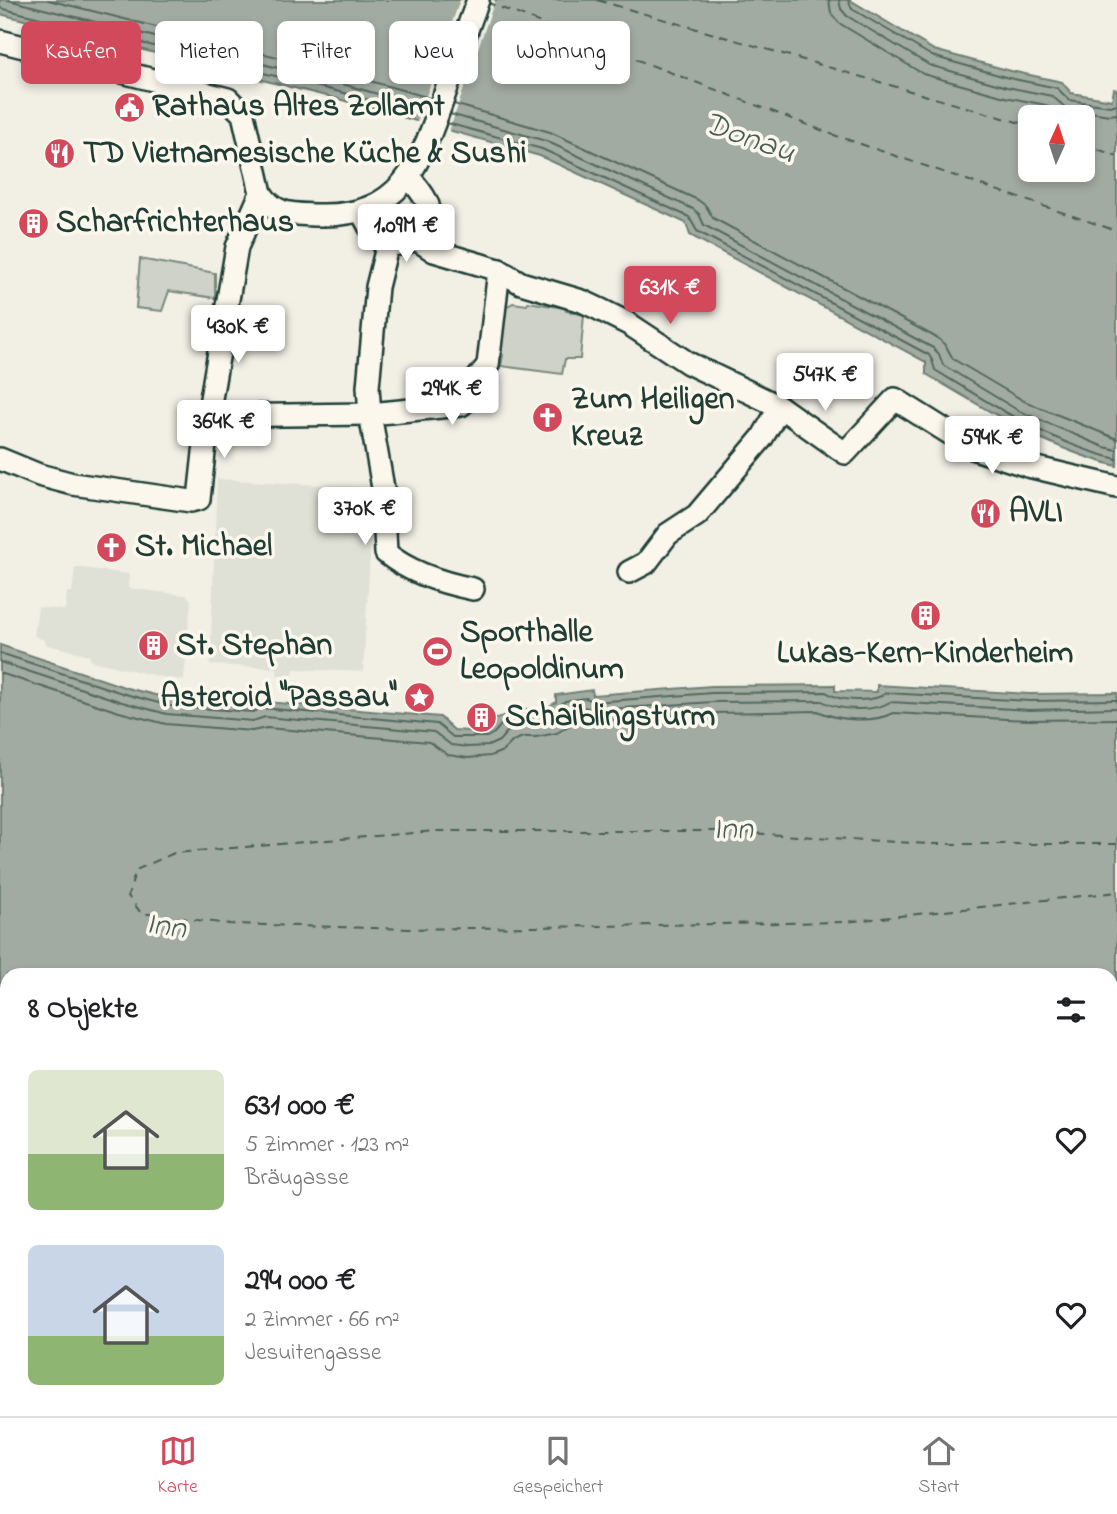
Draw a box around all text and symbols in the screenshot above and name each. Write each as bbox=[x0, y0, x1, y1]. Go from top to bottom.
chip: Kaufen bbox=[21, 21, 141, 84]
chip: Mieten bbox=[155, 21, 263, 84]
chip: Filter bbox=[277, 21, 375, 84]
chip: Neu bbox=[389, 21, 478, 84]
chip: Wohnung bbox=[492, 21, 630, 84]
place label: Rathaus Altes Zollamt bbox=[152, 84, 445, 131]
public building icon: Rathaus Altes Zollamt bbox=[112, 90, 146, 124]
water label: Donau bbox=[697, 100, 802, 178]
north arrow bbox=[1018, 105, 1096, 182]
map controls bbox=[1018, 105, 1095, 182]
place label: TD Vietnamesische Küche & Sushi bbox=[83, 131, 527, 178]
restaurant icon: TD Vietnamesische Küche & Sushi bbox=[43, 137, 77, 171]
place label: Scharfrichterhaus bbox=[56, 200, 294, 247]
pin: 1.09M € bbox=[341, 204, 471, 264]
building icon: Scharfrichterhaus bbox=[16, 206, 50, 240]
text: 1.09M € bbox=[374, 210, 438, 243]
pin: 631K € bbox=[613, 266, 727, 326]
text: 631K € bbox=[640, 272, 700, 305]
pin: 430K € bbox=[181, 306, 295, 365]
text: 430K € bbox=[207, 311, 269, 344]
pin: 547K € bbox=[768, 354, 882, 413]
text: 547K € bbox=[792, 359, 858, 392]
pin: 294K € bbox=[395, 368, 509, 427]
text: 294K € bbox=[422, 373, 482, 406]
place label: Zum Heiligen Kreuz bbox=[571, 377, 735, 461]
pin: 364K € bbox=[167, 400, 281, 460]
church icon: Zum Heiligen Kreuz bbox=[531, 401, 565, 435]
text: 364K € bbox=[193, 406, 255, 439]
pin: 594K € bbox=[935, 416, 1049, 476]
text: 594K € bbox=[961, 422, 1023, 455]
pin: 370K € bbox=[308, 488, 422, 547]
place label: AVLI bbox=[1009, 490, 1063, 537]
text: 370K € bbox=[334, 493, 396, 526]
restaurant icon: AVLI bbox=[969, 496, 1003, 530]
place label: St. Michael bbox=[135, 524, 272, 571]
church icon: St. Michael bbox=[95, 530, 129, 564]
building icon: Lukas-Kern-Kinderheim bbox=[908, 598, 942, 632]
place label: Sporthalle Leopoldinum bbox=[460, 610, 624, 694]
place label: St. Stephan bbox=[176, 623, 332, 670]
building icon: St. Stephan bbox=[136, 629, 170, 663]
place label: Lukas-Kern-Kinderheim bbox=[777, 631, 1073, 678]
sports icon: Sporthalle Leopoldinum bbox=[420, 634, 454, 668]
place label: Asteroid "Passau" bbox=[161, 675, 397, 722]
place icon: Asteroid "Passau" bbox=[403, 681, 437, 715]
place label: Schaiblingsturm bbox=[505, 694, 715, 742]
building icon: Schaiblingsturm bbox=[465, 700, 499, 734]
water label: Inn bbox=[713, 806, 755, 854]
water label: Inn bbox=[142, 900, 191, 954]
text: 8 Objekte bbox=[28, 988, 138, 1032]
icon: filters bbox=[1052, 991, 1090, 1029]
text: 631 000 € bbox=[245, 1085, 355, 1129]
icon: home bbox=[84, 1098, 168, 1182]
icon: heart bbox=[1052, 1121, 1090, 1159]
text: 5 Zimmer · 123 m² bbox=[245, 1129, 409, 1162]
text: Bräugasse bbox=[245, 1162, 349, 1195]
text: 294 000 € bbox=[245, 1260, 356, 1304]
icon: home bbox=[84, 1273, 168, 1357]
icon: heart bbox=[1052, 1296, 1090, 1334]
text: 2 Zimmer · 66 m² bbox=[245, 1304, 400, 1337]
text: Jesuitengasse bbox=[245, 1337, 381, 1370]
tab: Karte bbox=[157, 1432, 198, 1501]
tab: Gespeichert bbox=[513, 1432, 603, 1501]
tab: Start bbox=[918, 1432, 959, 1501]

